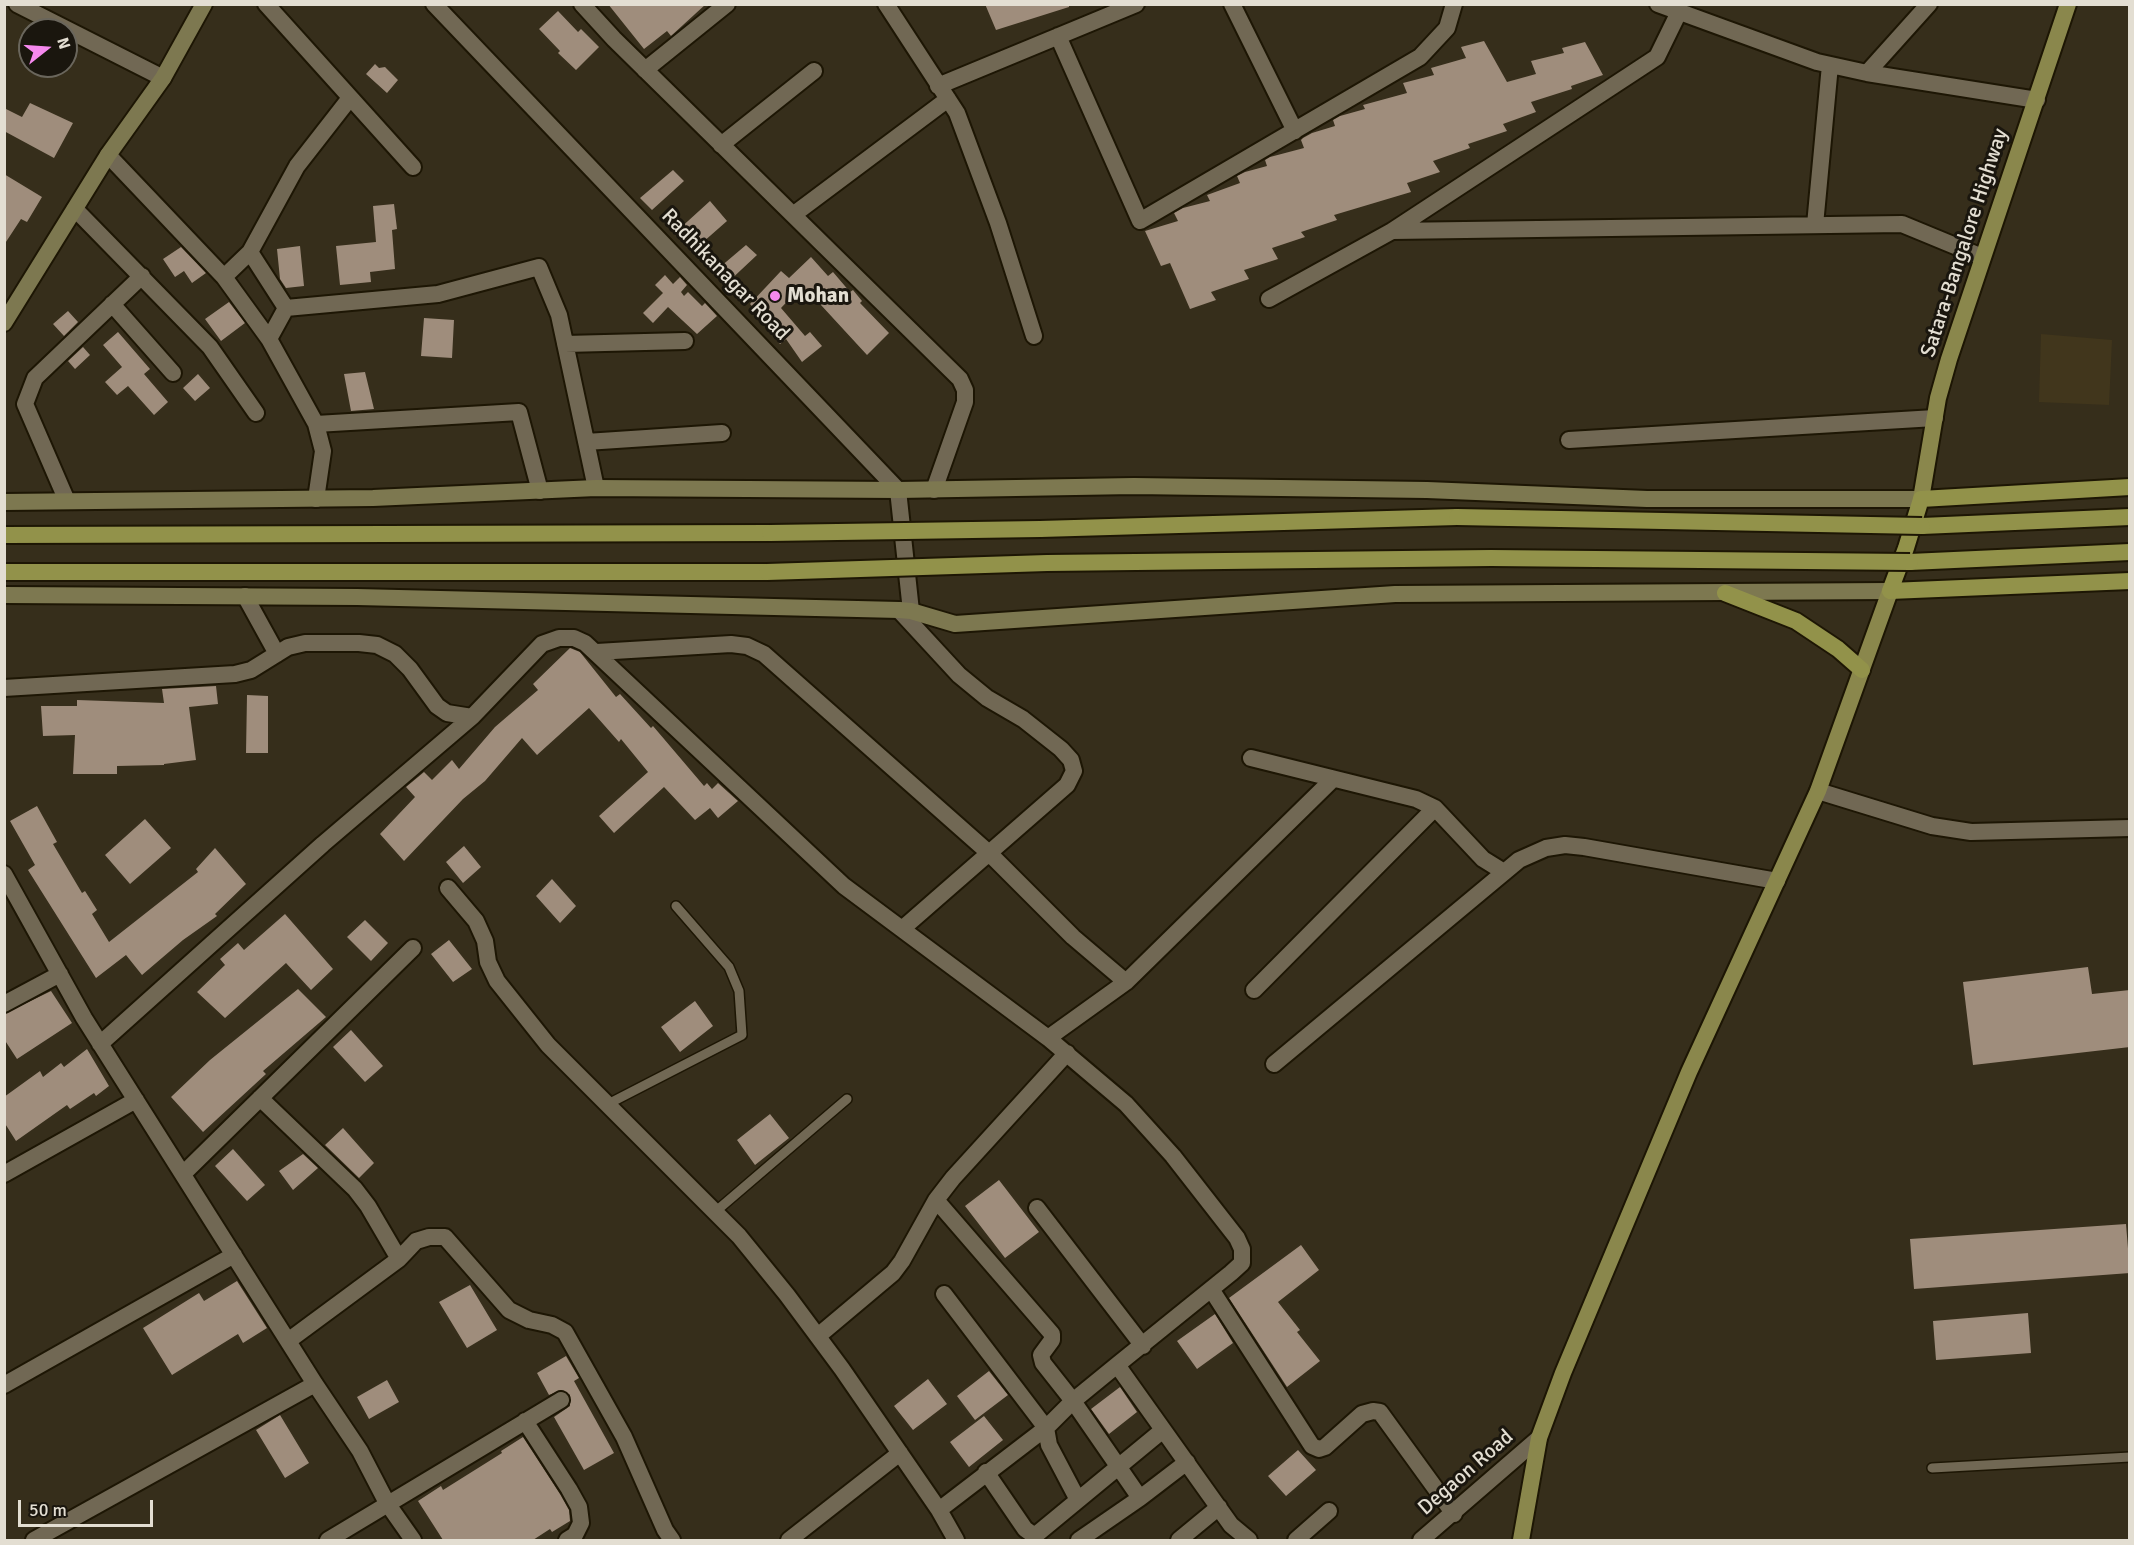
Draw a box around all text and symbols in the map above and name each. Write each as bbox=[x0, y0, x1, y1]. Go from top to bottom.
north arrow bbox=[18, 18, 78, 78]
text: N bbox=[52, 35, 74, 52]
street label: Satara-Bangalore Highway bbox=[1916, 126, 2014, 360]
street label: Radhikanagar Road bbox=[656, 204, 794, 346]
place label: Mohan bbox=[787, 283, 849, 309]
marker: Mohan bbox=[768, 289, 782, 303]
street label: Degaon Road bbox=[1413, 1425, 1519, 1521]
scale bar bbox=[21, 1488, 156, 1526]
text: 50 m bbox=[29, 1499, 67, 1521]

